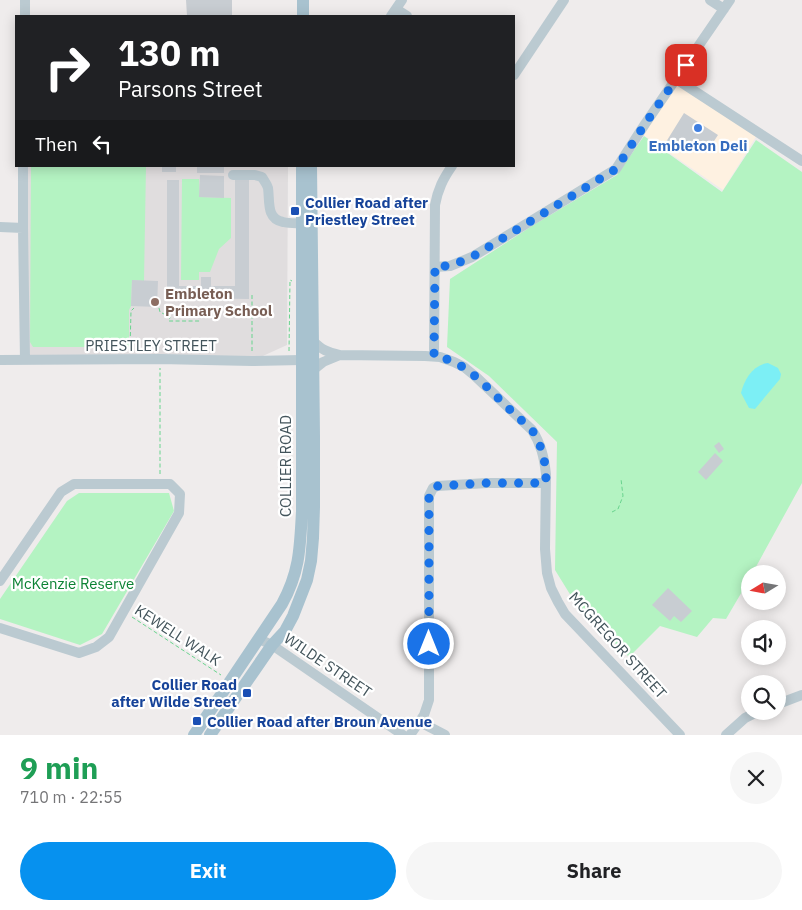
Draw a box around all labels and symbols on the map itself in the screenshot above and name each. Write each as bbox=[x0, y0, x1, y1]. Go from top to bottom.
pin bbox=[665, 44, 707, 86]
marker: Embleton Deli bbox=[692, 122, 704, 134]
place label: Embleton Deli bbox=[649, 136, 747, 155]
place label: Collier Road after Priestley Street bbox=[305, 193, 428, 229]
marker: Collier Road after Priestley Street bbox=[289, 205, 301, 217]
place label: Embleton Primary School bbox=[165, 284, 273, 320]
marker: Embleton Primary School bbox=[149, 296, 161, 308]
street label: PRIESTLEY STREET bbox=[85, 336, 217, 355]
street label: COLLIER ROAD bbox=[276, 415, 295, 517]
north arrow bbox=[741, 565, 786, 610]
park label: McKenzie Reserve bbox=[12, 574, 134, 593]
street label: MCGREGOR STREET bbox=[565, 588, 671, 703]
street label: KEWELL WALK bbox=[131, 600, 225, 670]
position arrow bbox=[402, 617, 454, 669]
street label: WILDE STREET bbox=[280, 629, 376, 702]
place label: Collier Road after Wilde Street bbox=[111, 675, 237, 711]
marker: Collier Road after Wilde Street bbox=[241, 687, 253, 699]
place label: Collier Road after Broun Avenue bbox=[207, 712, 432, 731]
marker: Collier Road after Broun Avenue bbox=[191, 715, 203, 727]

